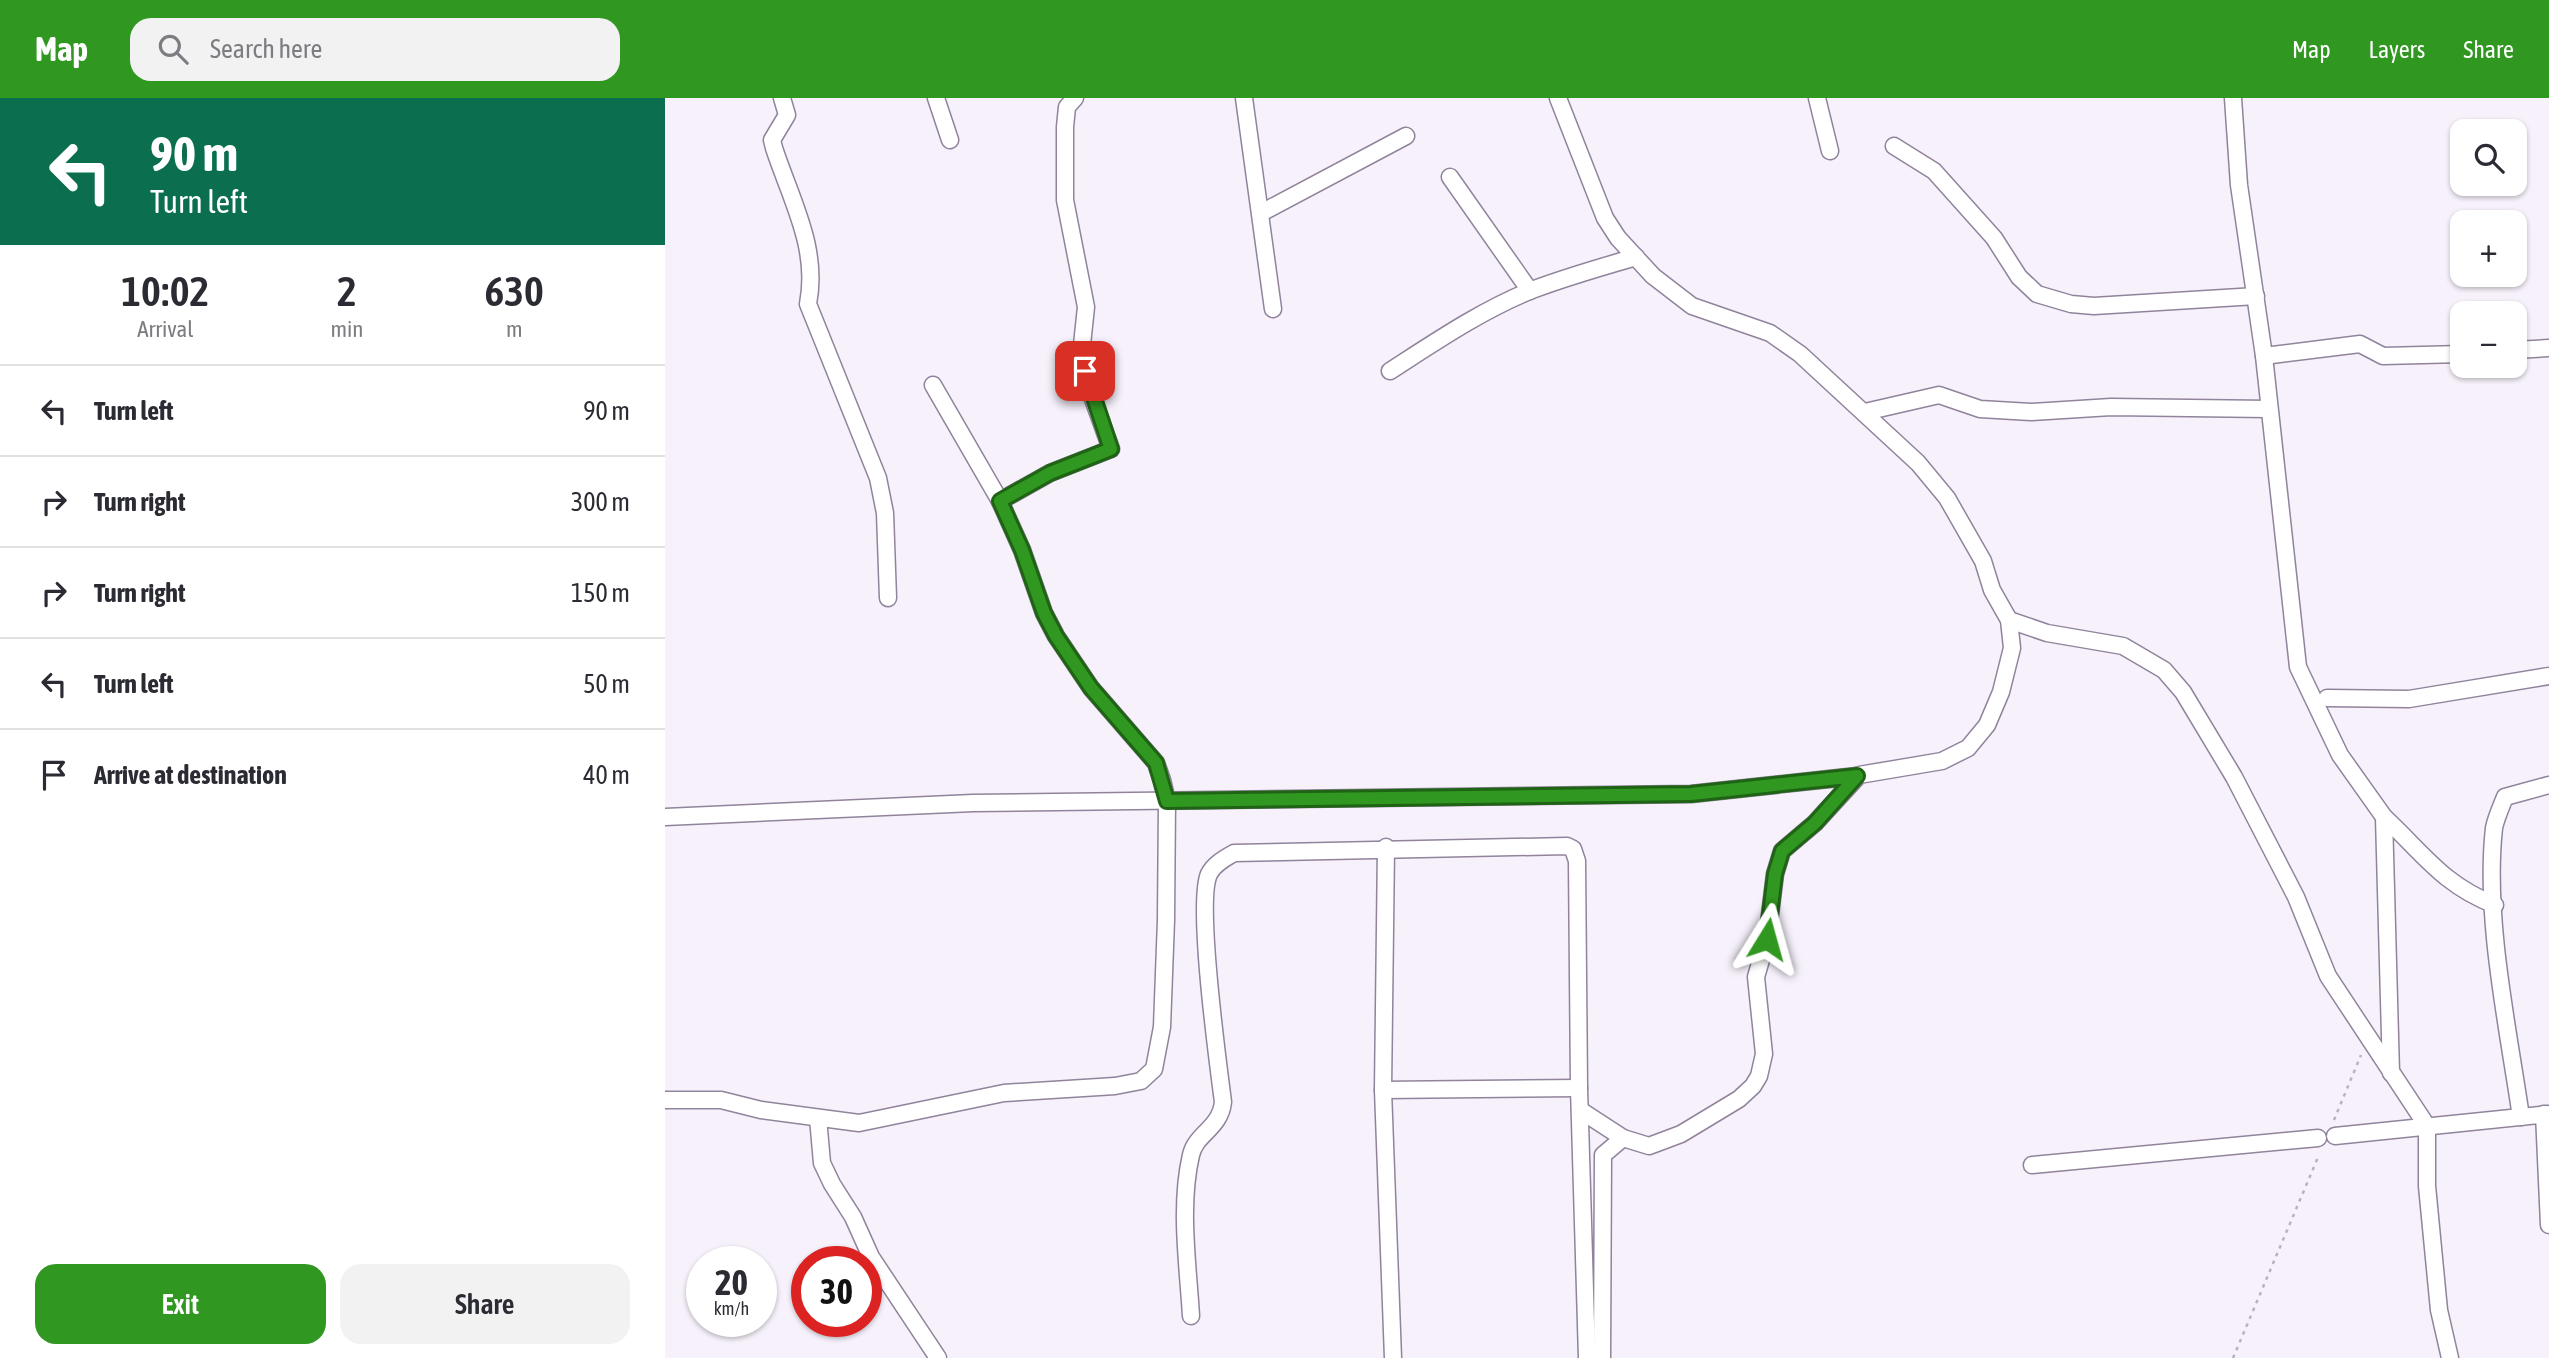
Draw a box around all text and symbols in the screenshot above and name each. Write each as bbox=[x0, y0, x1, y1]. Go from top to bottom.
search box bbox=[130, 18, 620, 81]
text: Map bbox=[35, 30, 88, 68]
icon: search bbox=[154, 30, 192, 68]
text: Search here bbox=[210, 34, 322, 64]
text: Map bbox=[2292, 36, 2331, 63]
text: Layers bbox=[2369, 36, 2425, 63]
text: Share bbox=[2463, 36, 2514, 63]
map controls bbox=[2450, 119, 2527, 378]
button: search bbox=[2450, 119, 2527, 196]
text: 90 m bbox=[150, 125, 238, 181]
icon: left bbox=[35, 126, 126, 217]
text: Turn left bbox=[150, 183, 248, 220]
button: + bbox=[2450, 210, 2527, 287]
text: 10:02 bbox=[121, 267, 209, 315]
text: 2 bbox=[337, 267, 357, 315]
text: 630 bbox=[485, 267, 544, 315]
button: − bbox=[2450, 301, 2527, 378]
text: Arrival bbox=[137, 316, 193, 342]
text: min bbox=[330, 316, 363, 342]
text: m bbox=[506, 316, 523, 342]
pin bbox=[1055, 341, 1115, 401]
icon: arrive bbox=[1066, 352, 1104, 390]
icon: left bbox=[35, 392, 73, 430]
text: Turn left bbox=[94, 396, 174, 426]
text: 90 m bbox=[583, 396, 630, 426]
icon: right bbox=[35, 483, 73, 521]
text: Turn right bbox=[94, 487, 185, 517]
text: 300 m bbox=[571, 487, 630, 517]
icon: right bbox=[35, 574, 73, 612]
text: Turn right bbox=[94, 578, 185, 608]
text: 150 m bbox=[571, 578, 630, 608]
icon: left bbox=[35, 665, 73, 703]
text: Turn left bbox=[94, 669, 174, 699]
text: 50 m bbox=[583, 669, 630, 699]
icon: arrive bbox=[35, 756, 73, 794]
text: Arrive at destination bbox=[94, 760, 287, 790]
text: 40 m bbox=[583, 760, 630, 790]
position arrow bbox=[1730, 902, 1804, 976]
speed limit sign: 30 bbox=[791, 1246, 882, 1337]
text: 20 bbox=[715, 1262, 748, 1302]
button: Exit bbox=[35, 1264, 326, 1344]
button: Share bbox=[340, 1264, 630, 1344]
text: km/h bbox=[714, 1298, 749, 1319]

